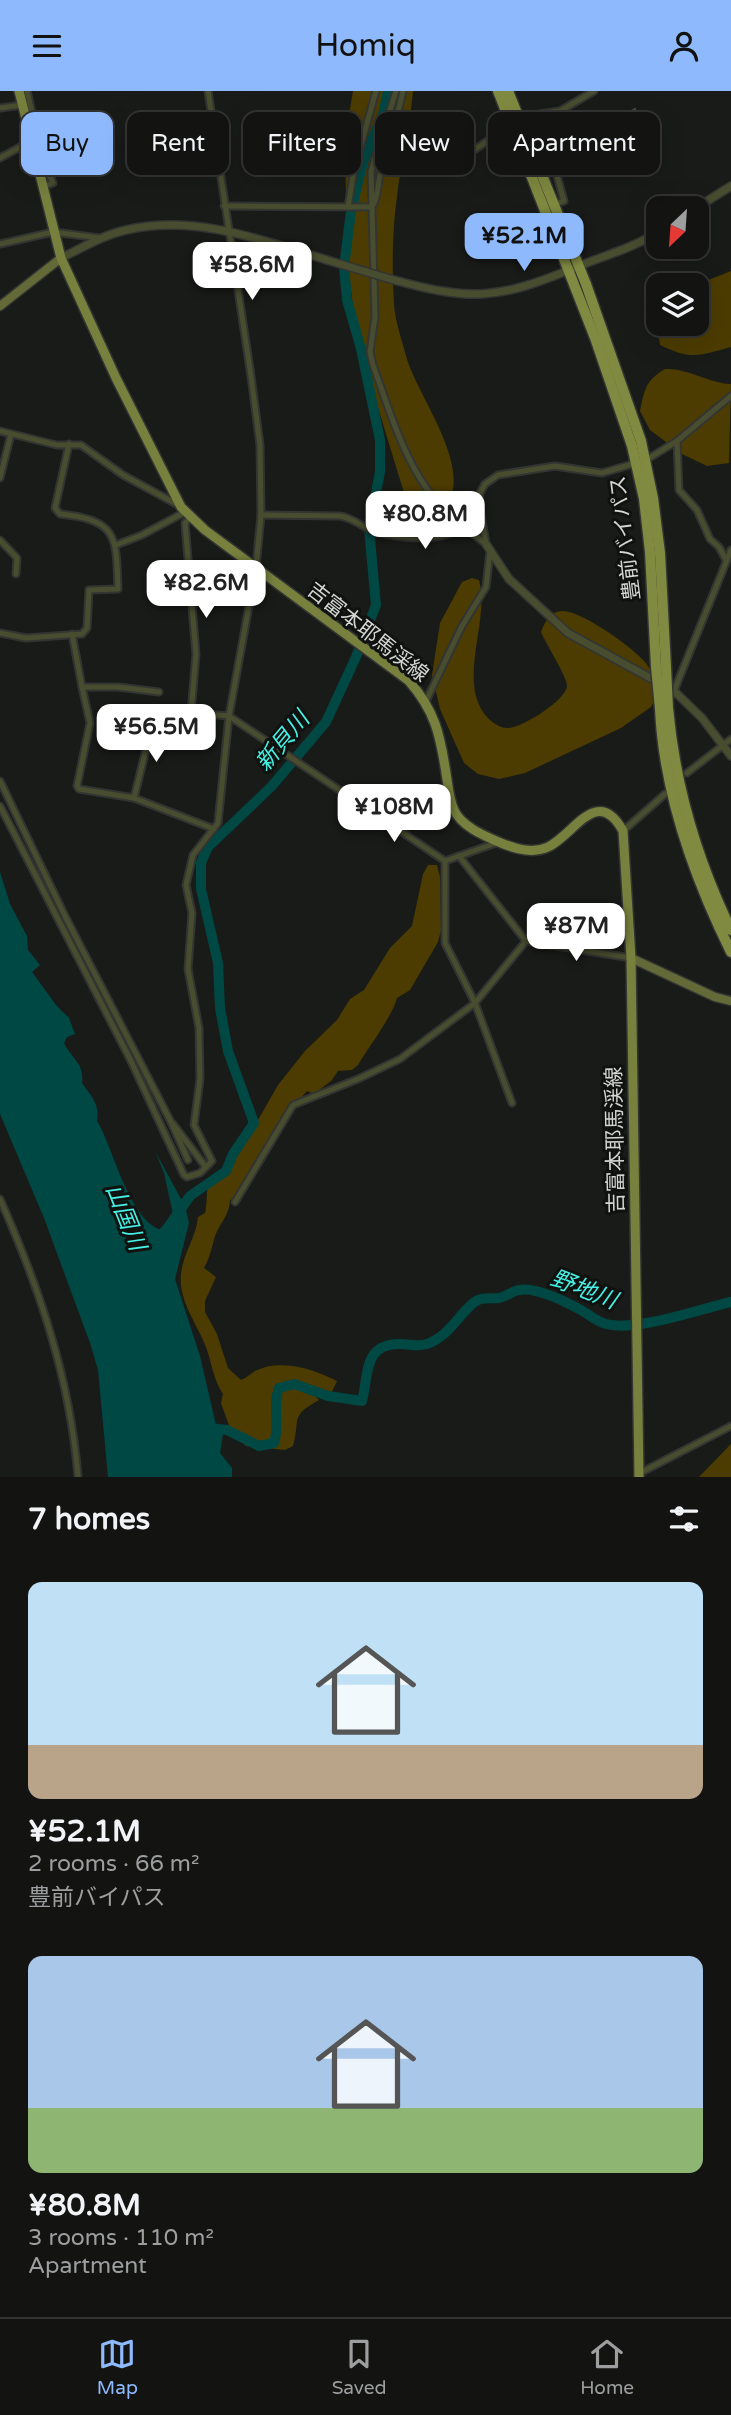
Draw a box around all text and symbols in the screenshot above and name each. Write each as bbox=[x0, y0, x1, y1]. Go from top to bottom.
icon: menu bbox=[28, 27, 66, 65]
text: Homiq bbox=[315, 27, 416, 65]
icon: person bbox=[665, 27, 703, 65]
chip: Buy bbox=[21, 112, 113, 175]
chip: Rent bbox=[127, 112, 229, 175]
chip: Filters bbox=[243, 112, 361, 175]
chip: New bbox=[375, 112, 474, 175]
chip: Apartment bbox=[488, 112, 660, 175]
north arrow bbox=[646, 196, 709, 259]
map controls bbox=[646, 196, 709, 336]
pin: ¥52.1M bbox=[467, 213, 581, 273]
text: ¥52.1M bbox=[481, 222, 567, 250]
pin: ¥58.6M bbox=[195, 243, 309, 302]
text: ¥58.6M bbox=[209, 251, 295, 279]
button: layers bbox=[646, 273, 709, 336]
street label: 豊前バイパス bbox=[605, 474, 646, 602]
pin: ¥80.8M bbox=[368, 491, 482, 551]
text: ¥80.8M bbox=[382, 500, 468, 528]
pin: ¥82.6M bbox=[149, 561, 263, 620]
text: ¥82.6M bbox=[163, 569, 249, 597]
street label: 吉富本耶馬渓線 bbox=[302, 577, 433, 687]
water label: 新貝川 bbox=[250, 704, 318, 777]
pin: ¥56.5M bbox=[99, 705, 213, 764]
text: ¥56.5M bbox=[113, 713, 199, 741]
pin: ¥108M bbox=[345, 785, 443, 844]
text: ¥108M bbox=[354, 793, 434, 821]
pin: ¥87M bbox=[535, 903, 617, 963]
text: ¥87M bbox=[543, 912, 609, 940]
street label: 吉富本耶馬渓線 bbox=[602, 1066, 629, 1214]
water label: 山国川 bbox=[99, 1180, 152, 1257]
water label: 野地川 bbox=[546, 1264, 624, 1316]
icon: filters bbox=[665, 1500, 703, 1538]
text: 7 homes bbox=[28, 1501, 150, 1538]
icon: home bbox=[303, 1627, 429, 1753]
text: ¥52.1M bbox=[28, 1813, 141, 1850]
text: 2 rooms · 66 m² bbox=[28, 1850, 199, 1878]
text: 豊前バイパス bbox=[28, 1884, 166, 1912]
icon: home bbox=[303, 2001, 429, 2127]
text: ¥80.8M bbox=[28, 2187, 141, 2224]
text: 3 rooms · 110 m² bbox=[28, 2224, 214, 2252]
text: Apartment bbox=[28, 2252, 147, 2280]
tab: Map bbox=[97, 2335, 138, 2399]
tab: Saved bbox=[332, 2335, 387, 2399]
tab: Home bbox=[580, 2335, 634, 2399]

